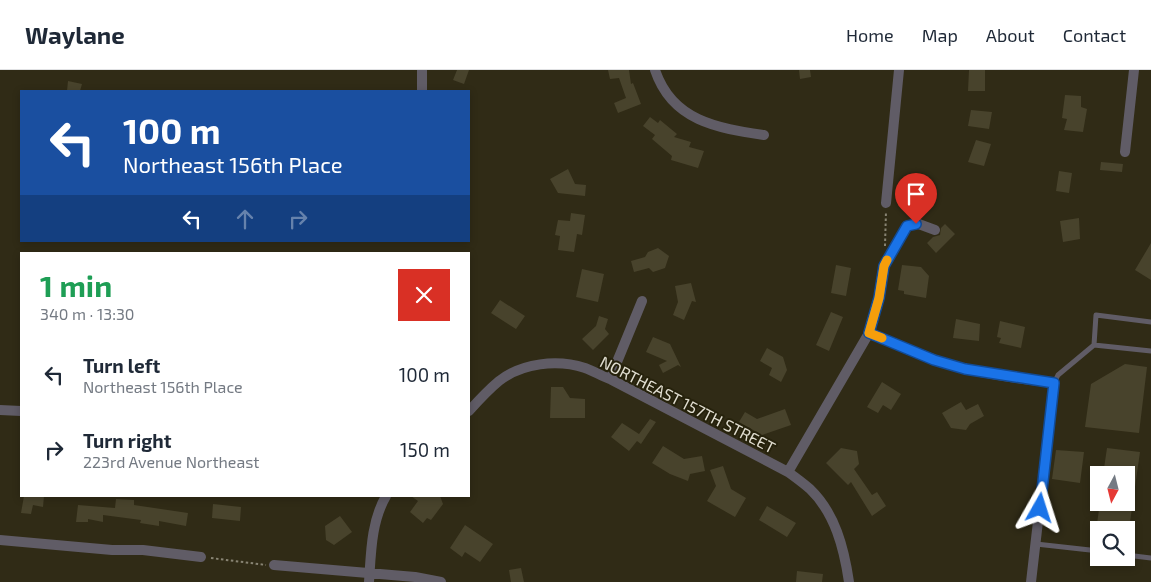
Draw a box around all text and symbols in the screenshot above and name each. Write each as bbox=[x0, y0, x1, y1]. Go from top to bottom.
text: Waylane bbox=[25, 20, 125, 49]
text: Home bbox=[846, 24, 894, 46]
text: Map bbox=[922, 24, 958, 46]
text: About bbox=[986, 24, 1035, 46]
text: Contact bbox=[1063, 24, 1126, 46]
text: 100 m bbox=[123, 109, 221, 151]
icon: left bbox=[40, 110, 105, 175]
text: Northeast 156th Place bbox=[123, 151, 343, 177]
pin bbox=[895, 173, 937, 224]
icon: arrive bbox=[902, 180, 930, 208]
icon: left bbox=[178, 205, 206, 233]
icon: ahead bbox=[231, 205, 259, 233]
icon: right bbox=[284, 205, 312, 233]
text: 1 min bbox=[40, 267, 112, 303]
button: close bbox=[398, 269, 450, 321]
text: 340 m · 13:30 bbox=[40, 304, 134, 323]
street label: NORTHEAST 157TH STREET bbox=[597, 351, 779, 457]
text: Turn left bbox=[83, 354, 160, 377]
icon: left bbox=[40, 361, 68, 389]
text: 100 m bbox=[399, 363, 450, 386]
text: Northeast 156th Place bbox=[83, 377, 243, 396]
text: Turn right bbox=[83, 429, 171, 452]
icon: right bbox=[40, 436, 68, 464]
text: 150 m bbox=[400, 438, 450, 461]
text: 223rd Avenue Northeast bbox=[83, 452, 259, 471]
north arrow bbox=[1090, 466, 1135, 511]
map controls bbox=[1090, 466, 1135, 566]
position arrow bbox=[1013, 481, 1065, 533]
button: search bbox=[1090, 521, 1135, 566]

